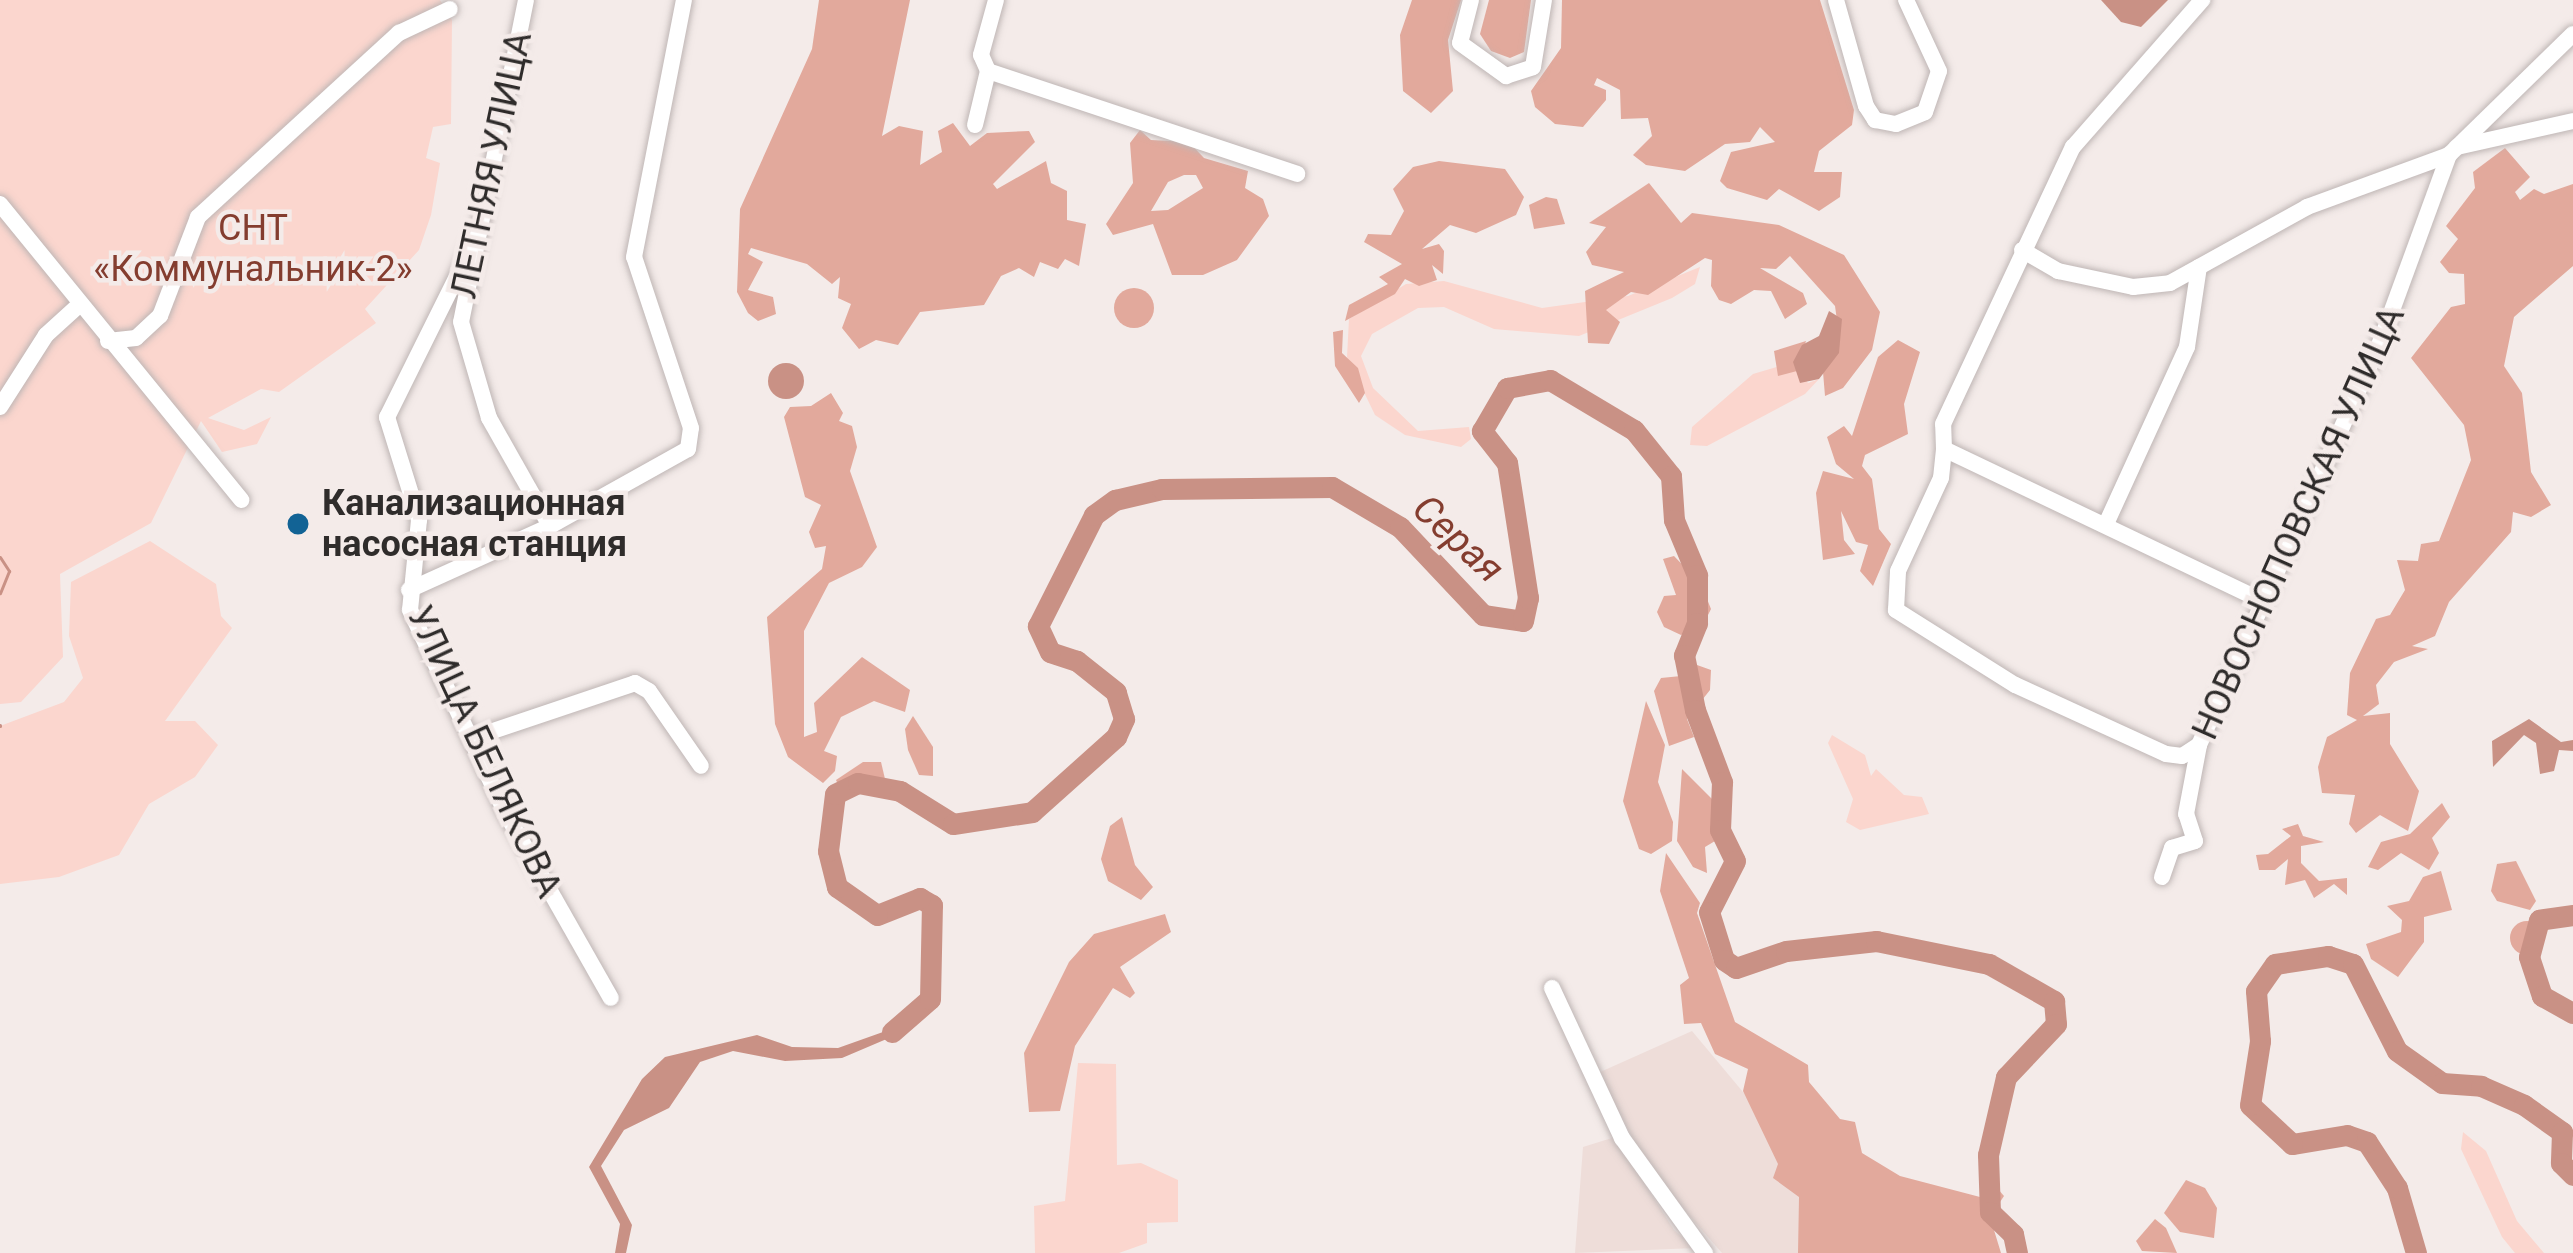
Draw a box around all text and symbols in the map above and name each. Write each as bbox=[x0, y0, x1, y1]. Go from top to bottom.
street label: ЛЕТНЯЯ УЛИЦА bbox=[443, 28, 541, 302]
park label: СНТ «Коммунальник-2» bbox=[93, 206, 413, 291]
street label: НОВОСНОПОВСКАЯ УЛИЦА bbox=[2184, 300, 2414, 746]
place label: Канализационная насосная станция bbox=[322, 481, 627, 566]
water label: Серая bbox=[1403, 485, 1513, 593]
marker: Канализационная насосная станция bbox=[285, 511, 311, 537]
street label: УЛИЦА БЕЛЯКОВА bbox=[397, 599, 571, 905]

